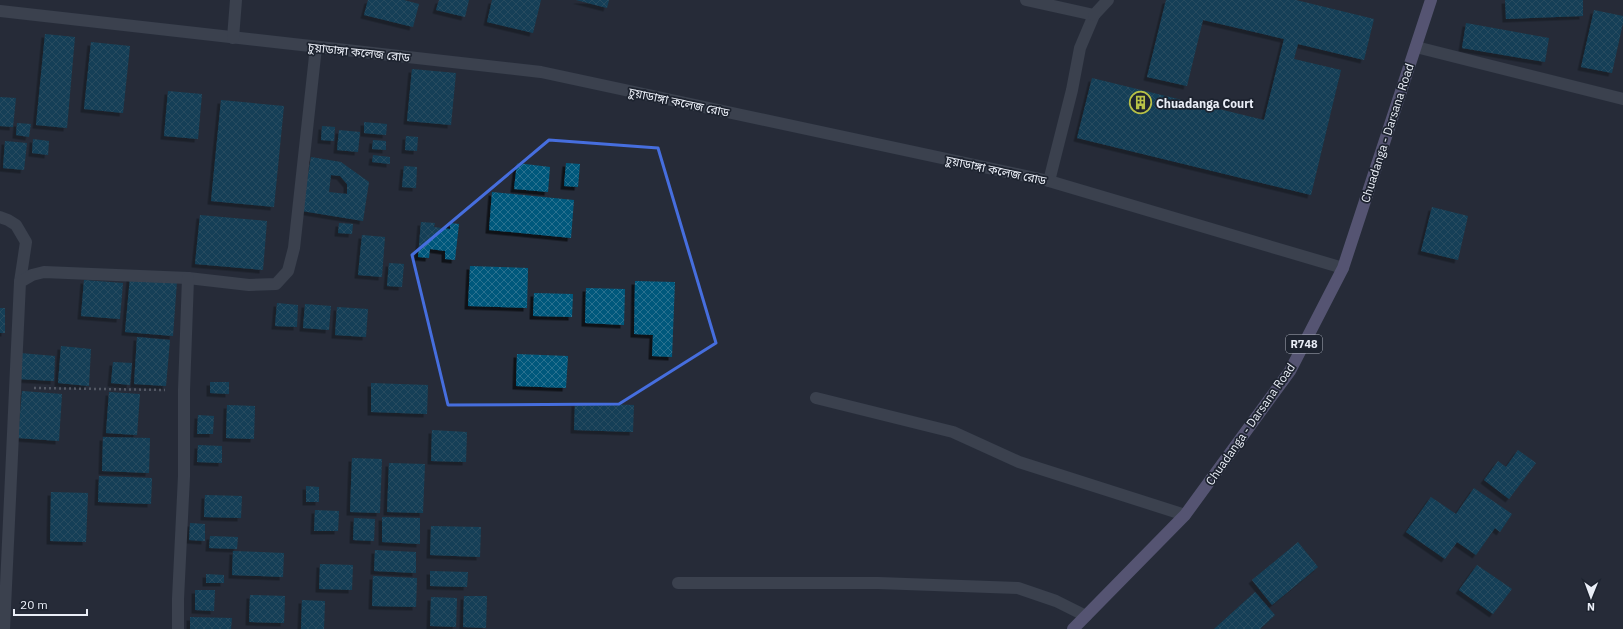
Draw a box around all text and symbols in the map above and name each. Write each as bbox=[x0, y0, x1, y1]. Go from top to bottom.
street label: চুয়াডাঙ্গা কলেজ রোড bbox=[306, 39, 411, 66]
street label: Chuadanga - Darsana Road bbox=[1357, 61, 1417, 205]
street label: চুয়াডাঙ্গা কলেজ রোড bbox=[626, 84, 731, 122]
building icon: Chuadanga Court bbox=[1127, 90, 1153, 116]
place label: Chuadanga Court bbox=[1156, 96, 1254, 111]
street label: চুয়াডাঙ্গা কলেজ রোড bbox=[943, 152, 1048, 190]
road number: R748 bbox=[1286, 335, 1322, 353]
street label: Chuadanga - Darsana Road bbox=[1202, 360, 1298, 488]
north arrow bbox=[1571, 577, 1611, 617]
scale bar bbox=[14, 591, 87, 617]
text: 20 m bbox=[20, 597, 48, 612]
text: N bbox=[1587, 600, 1595, 614]

